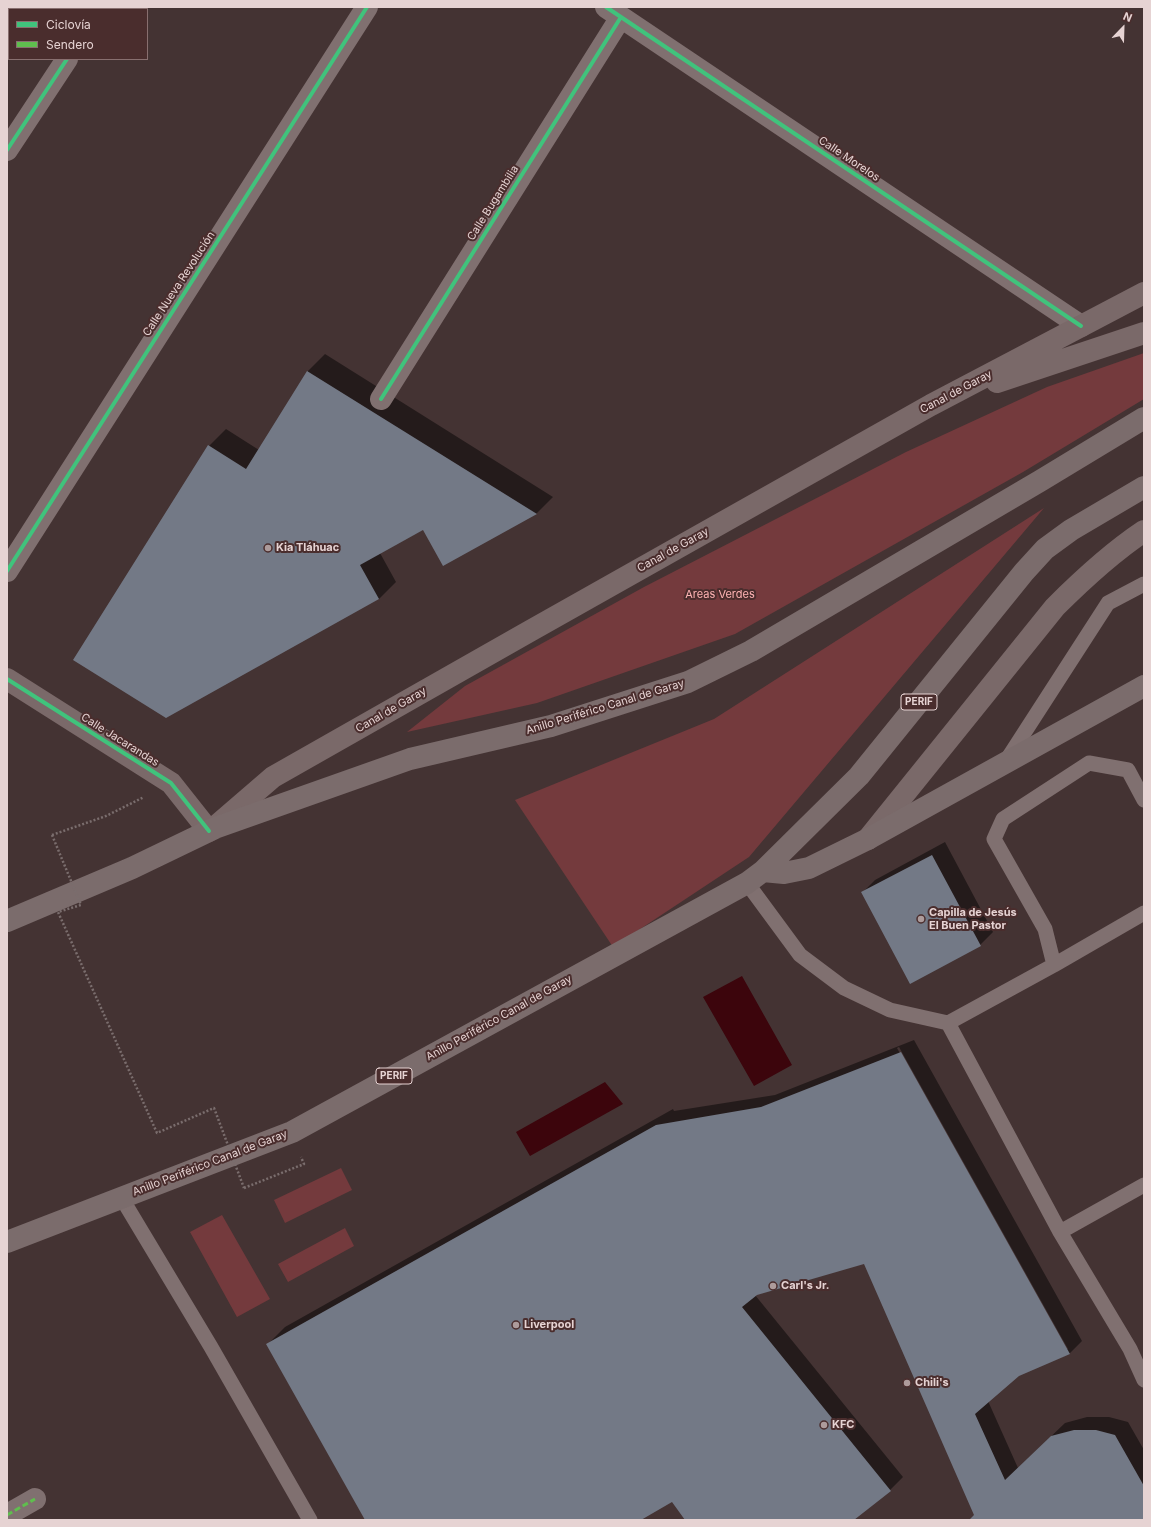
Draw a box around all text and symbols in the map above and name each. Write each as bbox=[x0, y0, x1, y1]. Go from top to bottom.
legend bbox=[8, 8, 148, 60]
north arrow bbox=[1103, 8, 1143, 48]
text: N bbox=[1121, 9, 1134, 25]
text: Ciclovía bbox=[46, 17, 91, 32]
text: Sendero bbox=[46, 37, 94, 52]
street label: Calle Morelos bbox=[816, 134, 882, 184]
street label: Calle Bugambilia bbox=[465, 163, 521, 243]
street label: Calle Nueva Revolución bbox=[140, 229, 218, 339]
street label: Canal de Garay bbox=[918, 367, 994, 417]
street label: Canal de Garay bbox=[635, 525, 711, 575]
place label: Kia Tláhuac bbox=[276, 541, 339, 555]
marker: Kia Tláhuac bbox=[263, 543, 273, 553]
park label: Areas Verdes bbox=[685, 588, 755, 602]
street label: Anillo Periférico Canal de Garay bbox=[524, 677, 686, 737]
street label: Canal de Garay bbox=[353, 684, 429, 736]
road number: PERIF bbox=[901, 694, 937, 710]
street label: Calle Jacarandas bbox=[79, 711, 161, 769]
place label: Capilla de Jesús El Buen Pastor bbox=[929, 906, 1017, 932]
marker: Capilla de Jesús El Buen Pastor bbox=[916, 914, 926, 924]
street label: Anillo Periférico Canal de Garay bbox=[424, 972, 574, 1064]
road number: PERIF bbox=[376, 1068, 412, 1084]
street label: Anillo Periférico Canal de Garay bbox=[131, 1127, 289, 1199]
place label: Carl's Jr. bbox=[781, 1279, 829, 1293]
marker: Carl's Jr. bbox=[768, 1281, 778, 1291]
place label: Liverpool bbox=[524, 1318, 574, 1332]
marker: Liverpool bbox=[511, 1320, 521, 1330]
place label: Chili's bbox=[915, 1376, 949, 1390]
marker: Chili's bbox=[902, 1378, 912, 1388]
place label: KFC bbox=[832, 1418, 855, 1432]
marker: KFC bbox=[819, 1420, 829, 1430]

